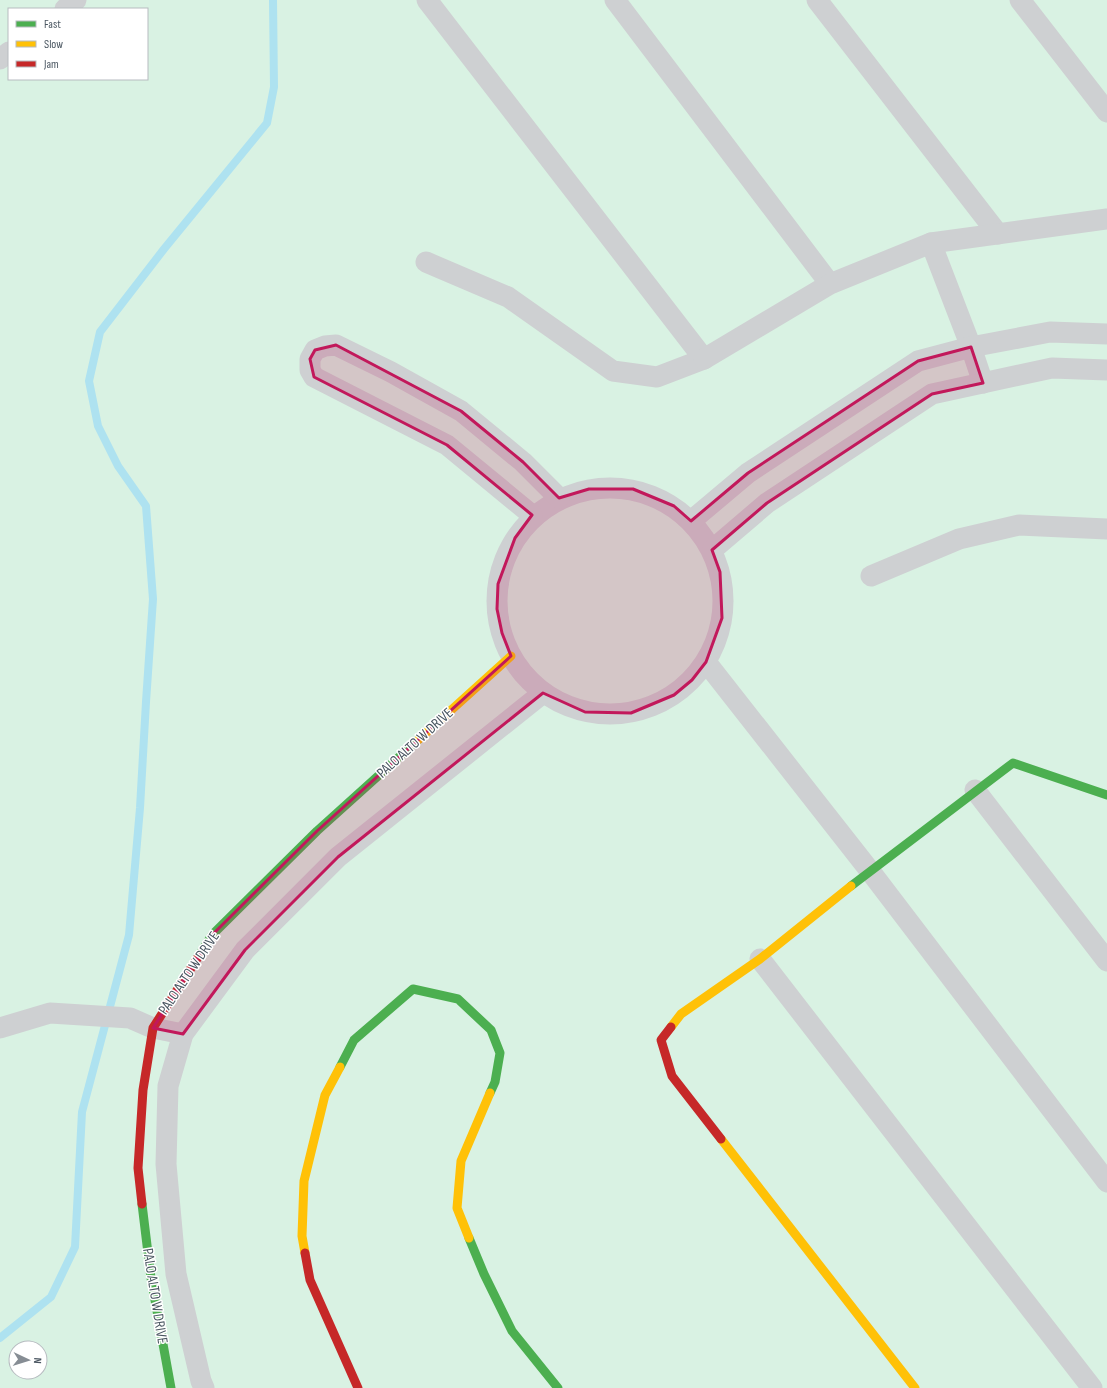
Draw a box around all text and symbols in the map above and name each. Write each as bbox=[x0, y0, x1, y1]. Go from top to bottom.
legend bbox=[8, 8, 148, 80]
text: Fast bbox=[44, 17, 61, 32]
text: Slow bbox=[44, 37, 63, 52]
text: Jam bbox=[43, 57, 59, 72]
street label: PALO ALTO W DRIVE bbox=[373, 704, 457, 782]
street label: PALO ALTO W DRIVE bbox=[154, 928, 224, 1018]
street label: PALO ALTO W DRIVE bbox=[138, 1247, 172, 1345]
north arrow bbox=[8, 1340, 48, 1380]
text: N bbox=[31, 1357, 44, 1364]

